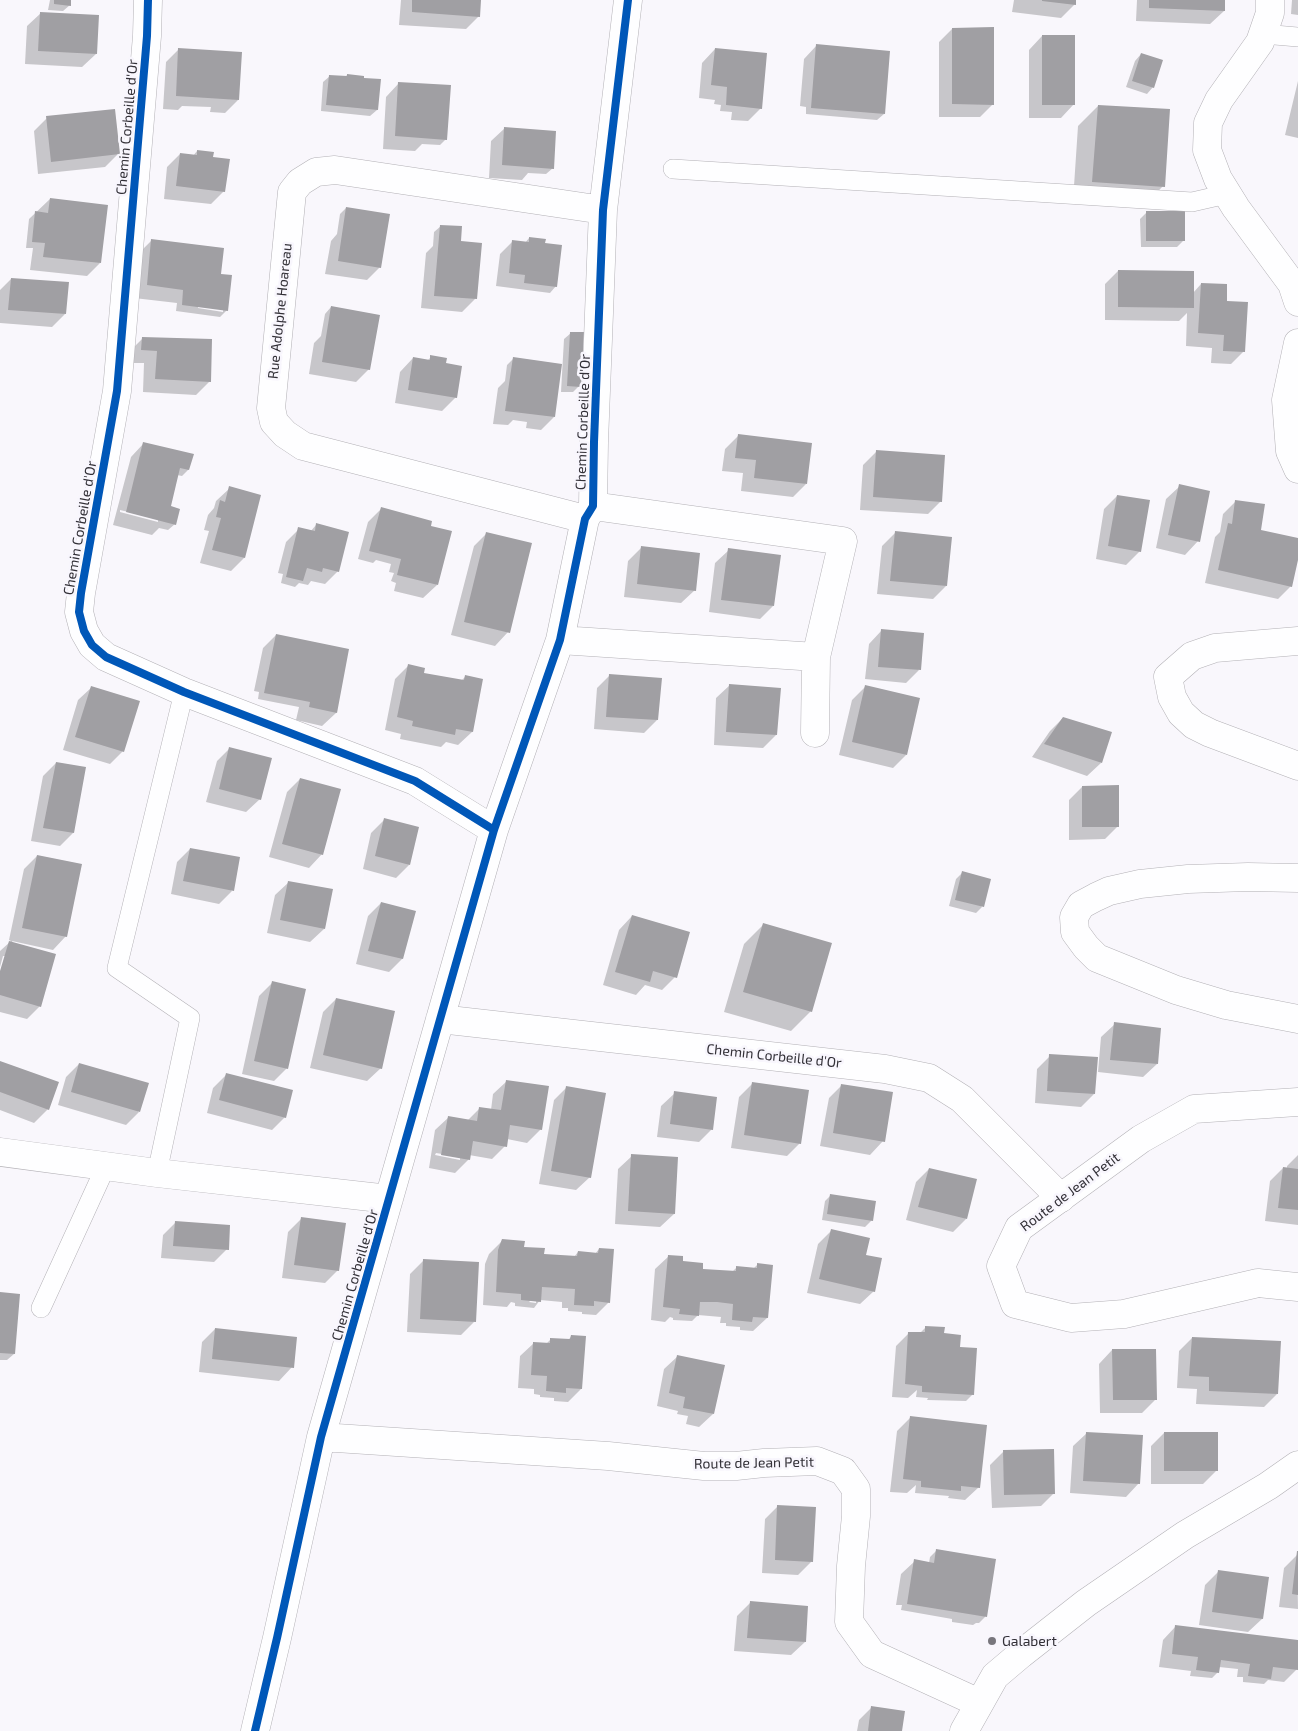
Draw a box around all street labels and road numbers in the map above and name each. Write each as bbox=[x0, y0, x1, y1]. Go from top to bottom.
street label: Chemin Corbeille d'Or bbox=[113, 59, 141, 195]
street label: Rue Adolphe Hoareau bbox=[265, 242, 295, 380]
street label: Chemin Corbeille d'Or bbox=[572, 354, 594, 490]
street label: Chemin Corbeille d'Or bbox=[60, 460, 100, 596]
street label: Chemin Corbeille d'Or bbox=[705, 1041, 843, 1071]
street label: Route de Jean Petit bbox=[1017, 1149, 1123, 1235]
street label: Chemin Corbeille d'Or bbox=[328, 1207, 382, 1343]
street label: Route de Jean Petit bbox=[694, 1454, 814, 1472]

